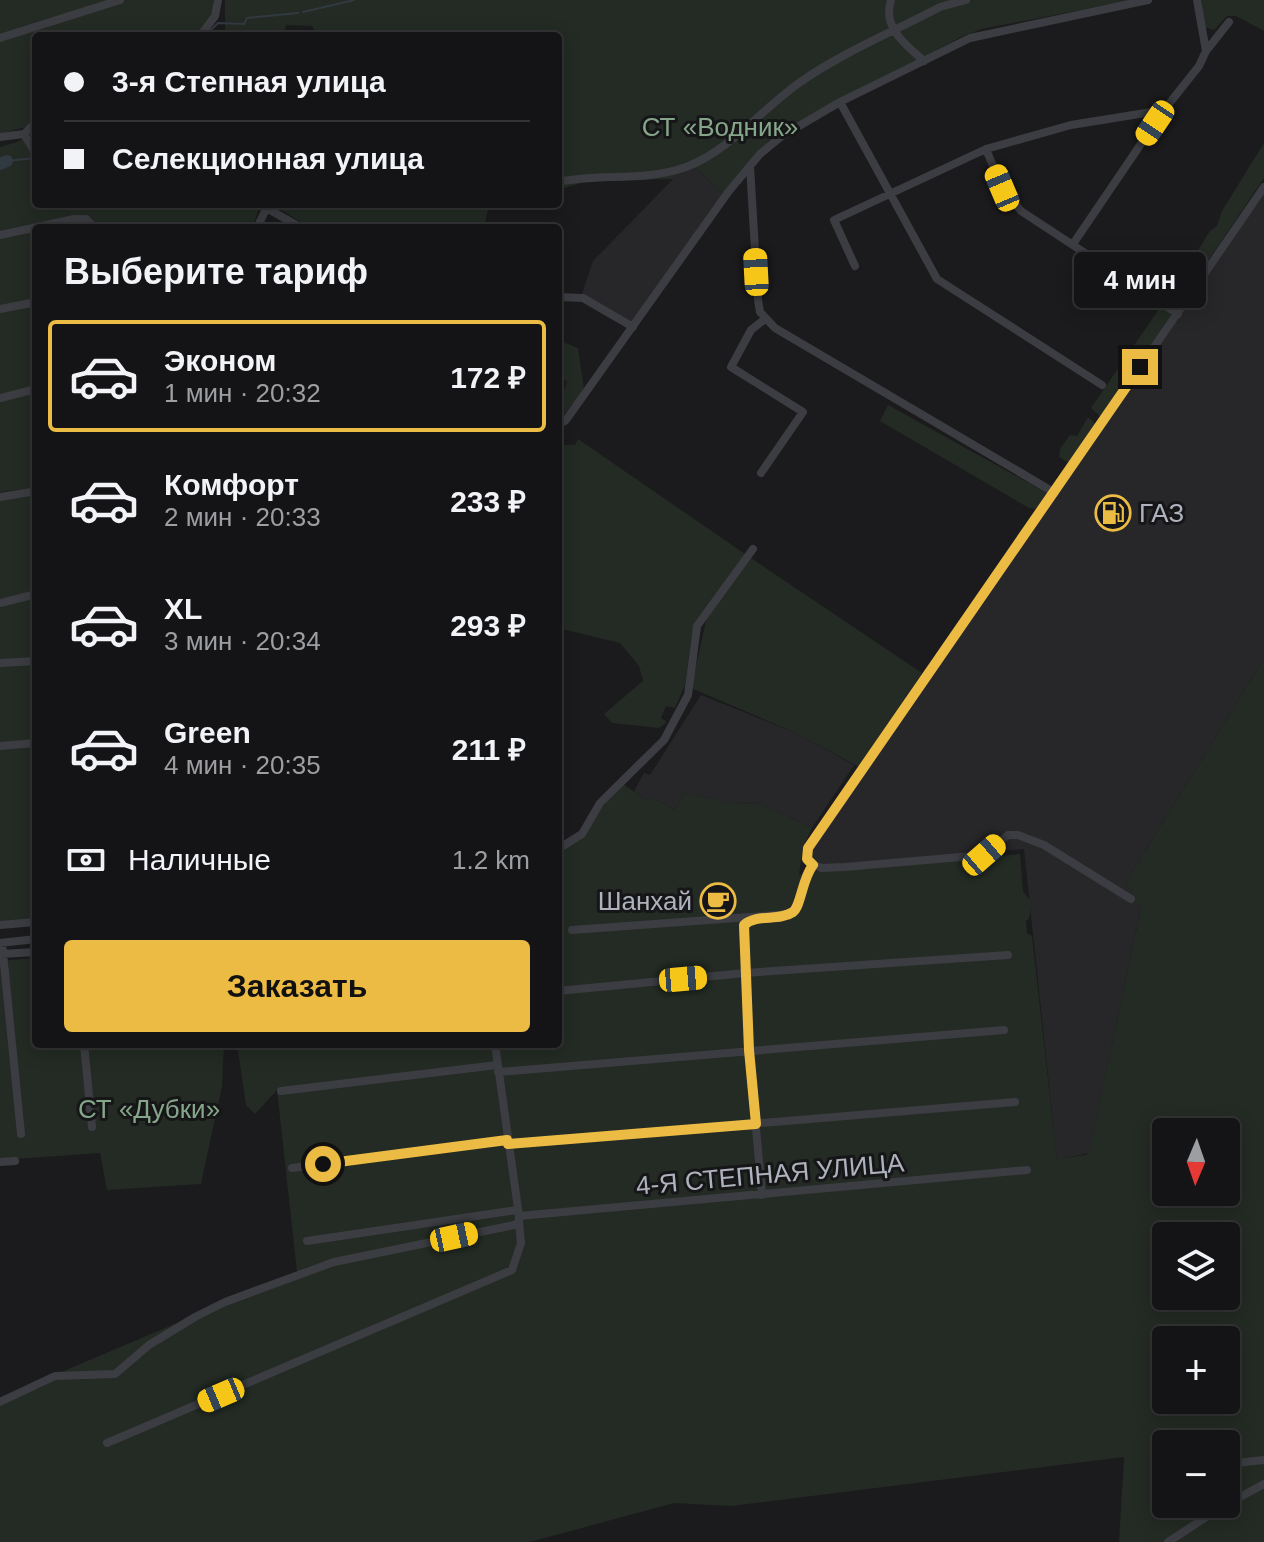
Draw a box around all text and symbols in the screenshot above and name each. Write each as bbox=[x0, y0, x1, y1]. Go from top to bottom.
text: 3-я Степная улица bbox=[112, 65, 386, 98]
car bbox=[1132, 96, 1178, 150]
park label: СТ «Водник» bbox=[642, 112, 798, 142]
text: Селекционная улица bbox=[112, 142, 424, 175]
car bbox=[982, 161, 1022, 215]
car bbox=[743, 247, 769, 297]
text: Выберите тариф bbox=[64, 251, 368, 292]
callout: 4 мин bbox=[1074, 251, 1206, 307]
text: 4 мин bbox=[1104, 265, 1176, 295]
icon: car bbox=[68, 340, 140, 412]
text: Эконом bbox=[164, 344, 277, 377]
route end bbox=[1122, 349, 1158, 385]
text: 172 ₽ bbox=[450, 361, 526, 394]
text: 1 мин · 20:32 bbox=[164, 378, 321, 408]
icon: car bbox=[68, 464, 140, 536]
text: Комфорт bbox=[164, 468, 299, 501]
text: 233 ₽ bbox=[450, 485, 526, 518]
fuel station icon: ГАЗ bbox=[1094, 494, 1132, 532]
place label: ГАЗ bbox=[1139, 498, 1184, 528]
text: 2 мин · 20:33 bbox=[164, 502, 321, 532]
icon: car bbox=[68, 588, 140, 660]
text: XL bbox=[164, 592, 202, 625]
text: 293 ₽ bbox=[450, 609, 526, 642]
text: 3 мин · 20:34 bbox=[164, 626, 321, 656]
icon: car bbox=[68, 712, 140, 784]
text: Green bbox=[164, 716, 251, 749]
text: 211 ₽ bbox=[452, 733, 526, 766]
text: 4 мин · 20:35 bbox=[164, 750, 321, 780]
car bbox=[958, 830, 1010, 880]
icon: cash bbox=[64, 838, 108, 882]
text: Наличные bbox=[128, 843, 271, 876]
text: 1.2 km bbox=[452, 845, 530, 875]
cafe icon: Шанхай bbox=[699, 882, 737, 920]
place label: Шанхай bbox=[598, 886, 692, 916]
button: Заказать bbox=[64, 940, 530, 1032]
car bbox=[658, 965, 708, 993]
park label: СТ «Дубки» bbox=[78, 1094, 220, 1124]
north arrow bbox=[1152, 1118, 1240, 1206]
map controls bbox=[1152, 1118, 1240, 1518]
route start bbox=[305, 1146, 341, 1182]
street label: 4-Я СТЕПНАЯ УЛИЦА bbox=[635, 1147, 906, 1201]
car bbox=[428, 1220, 480, 1254]
button: layers bbox=[1152, 1222, 1240, 1310]
button: + bbox=[1152, 1326, 1240, 1414]
car bbox=[194, 1375, 248, 1415]
button: − bbox=[1152, 1430, 1240, 1518]

